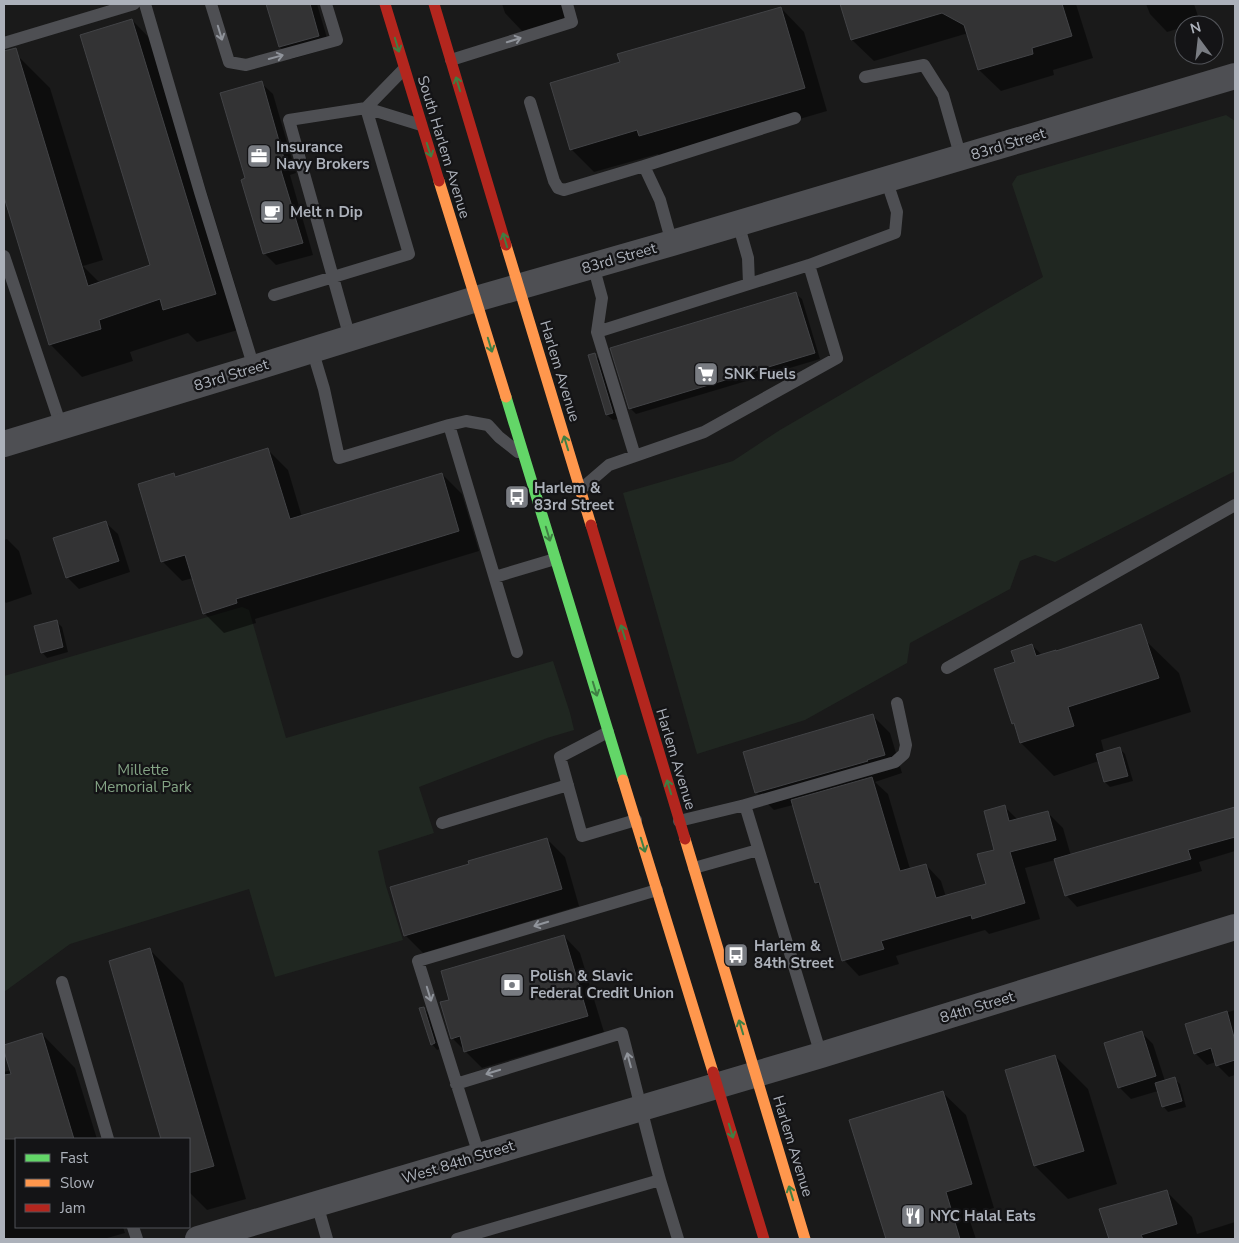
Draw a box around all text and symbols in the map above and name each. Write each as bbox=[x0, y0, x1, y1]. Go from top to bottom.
north arrow bbox=[1174, 15, 1224, 65]
text: N bbox=[1188, 17, 1203, 38]
one-way arrow bbox=[216, 24, 225, 40]
one-way arrow bbox=[506, 35, 522, 44]
one-way arrow bbox=[393, 37, 402, 53]
one-way arrow bbox=[268, 51, 284, 61]
street label: South Harlem Avenue bbox=[413, 73, 475, 221]
one-way arrow bbox=[453, 77, 463, 93]
street label: 83rd Street bbox=[968, 123, 1048, 165]
place label: Insurance Navy Brokers bbox=[276, 137, 370, 174]
one-way arrow bbox=[424, 142, 434, 158]
office icon: Insurance Navy Brokers bbox=[246, 143, 272, 169]
cafe icon: Melt n Dip bbox=[259, 199, 285, 225]
place label: Melt n Dip bbox=[290, 202, 363, 222]
one-way arrow bbox=[500, 232, 510, 248]
street label: 83rd Street bbox=[579, 238, 659, 278]
street label: Harlem Avenue bbox=[535, 318, 585, 424]
one-way arrow bbox=[486, 337, 495, 353]
street label: 83rd Street bbox=[191, 354, 271, 396]
supermarket icon: SNK Fuels bbox=[693, 361, 719, 387]
place label: SNK Fuels bbox=[724, 364, 796, 384]
one-way arrow bbox=[561, 435, 571, 451]
place label: Harlem & 83rd Street bbox=[534, 478, 614, 515]
bus stop icon: Harlem & 83rd Street bbox=[504, 484, 530, 510]
one-way arrow bbox=[543, 526, 553, 542]
one-way arrow bbox=[617, 624, 627, 640]
one-way arrow bbox=[591, 681, 601, 697]
street label: Harlem Avenue bbox=[651, 706, 701, 812]
park label: Millette Memorial Park bbox=[94, 760, 192, 797]
one-way arrow bbox=[664, 780, 674, 796]
one-way arrow bbox=[639, 836, 648, 852]
one-way arrow bbox=[533, 920, 549, 930]
place label: Harlem & 84th Street bbox=[754, 936, 834, 973]
bus stop icon: Harlem & 84th Street bbox=[723, 942, 749, 968]
place label: Polish & Slavic Federal Credit Union bbox=[530, 966, 674, 1003]
bank icon: Polish & Slavic Federal Credit Union bbox=[499, 972, 525, 998]
one-way arrow bbox=[424, 986, 434, 1002]
street label: 84th Street bbox=[937, 986, 1017, 1028]
one-way arrow bbox=[736, 1019, 746, 1035]
one-way arrow bbox=[624, 1053, 634, 1069]
one-way arrow bbox=[485, 1068, 501, 1078]
street label: Harlem Avenue bbox=[768, 1093, 818, 1199]
one-way arrow bbox=[727, 1123, 737, 1139]
street label: West 84th Street bbox=[399, 1135, 517, 1189]
legend bbox=[15, 1138, 190, 1228]
text: Fast bbox=[60, 1148, 89, 1168]
text: Slow bbox=[60, 1173, 95, 1193]
one-way arrow bbox=[785, 1185, 795, 1201]
text: Jam bbox=[59, 1198, 86, 1218]
restaurant icon: NYC Halal Eats bbox=[900, 1203, 926, 1229]
place label: NYC Halal Eats bbox=[930, 1206, 1036, 1226]

